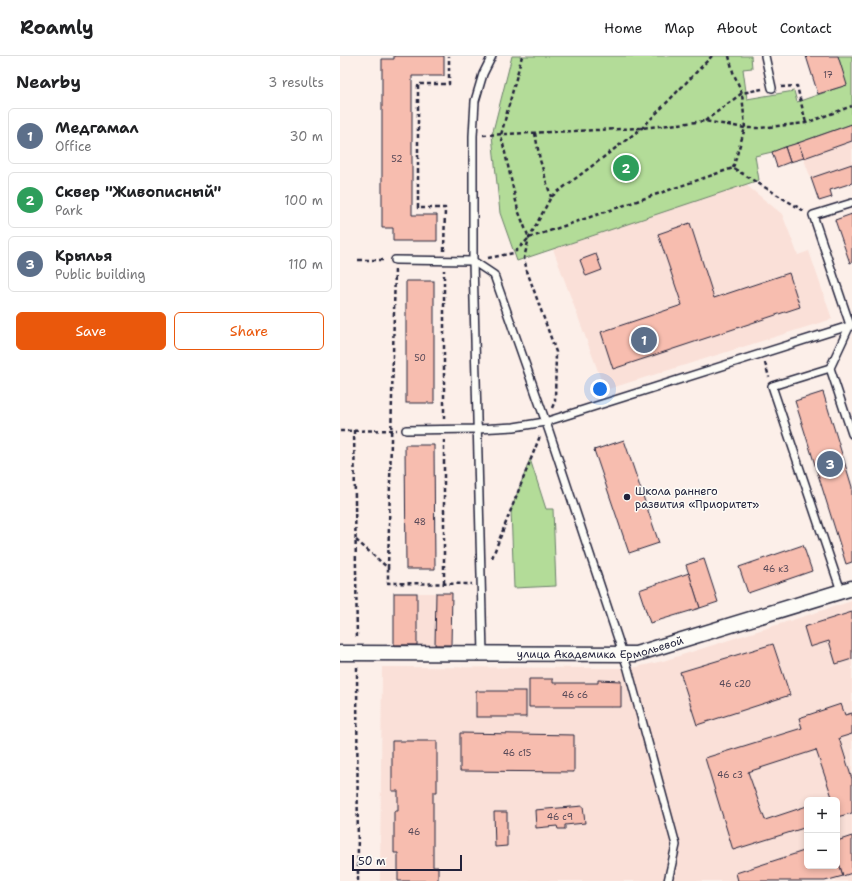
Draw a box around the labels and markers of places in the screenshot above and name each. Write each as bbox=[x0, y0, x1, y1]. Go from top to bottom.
pin: 2 bbox=[613, 153, 639, 183]
pin: 1 bbox=[631, 325, 657, 355]
pin: 3 bbox=[817, 449, 843, 479]
place label: Школа раннего развития «Приоритет» bbox=[635, 484, 759, 512]
marker: Школа раннего развития «Приоритет» bbox=[622, 492, 632, 502]

